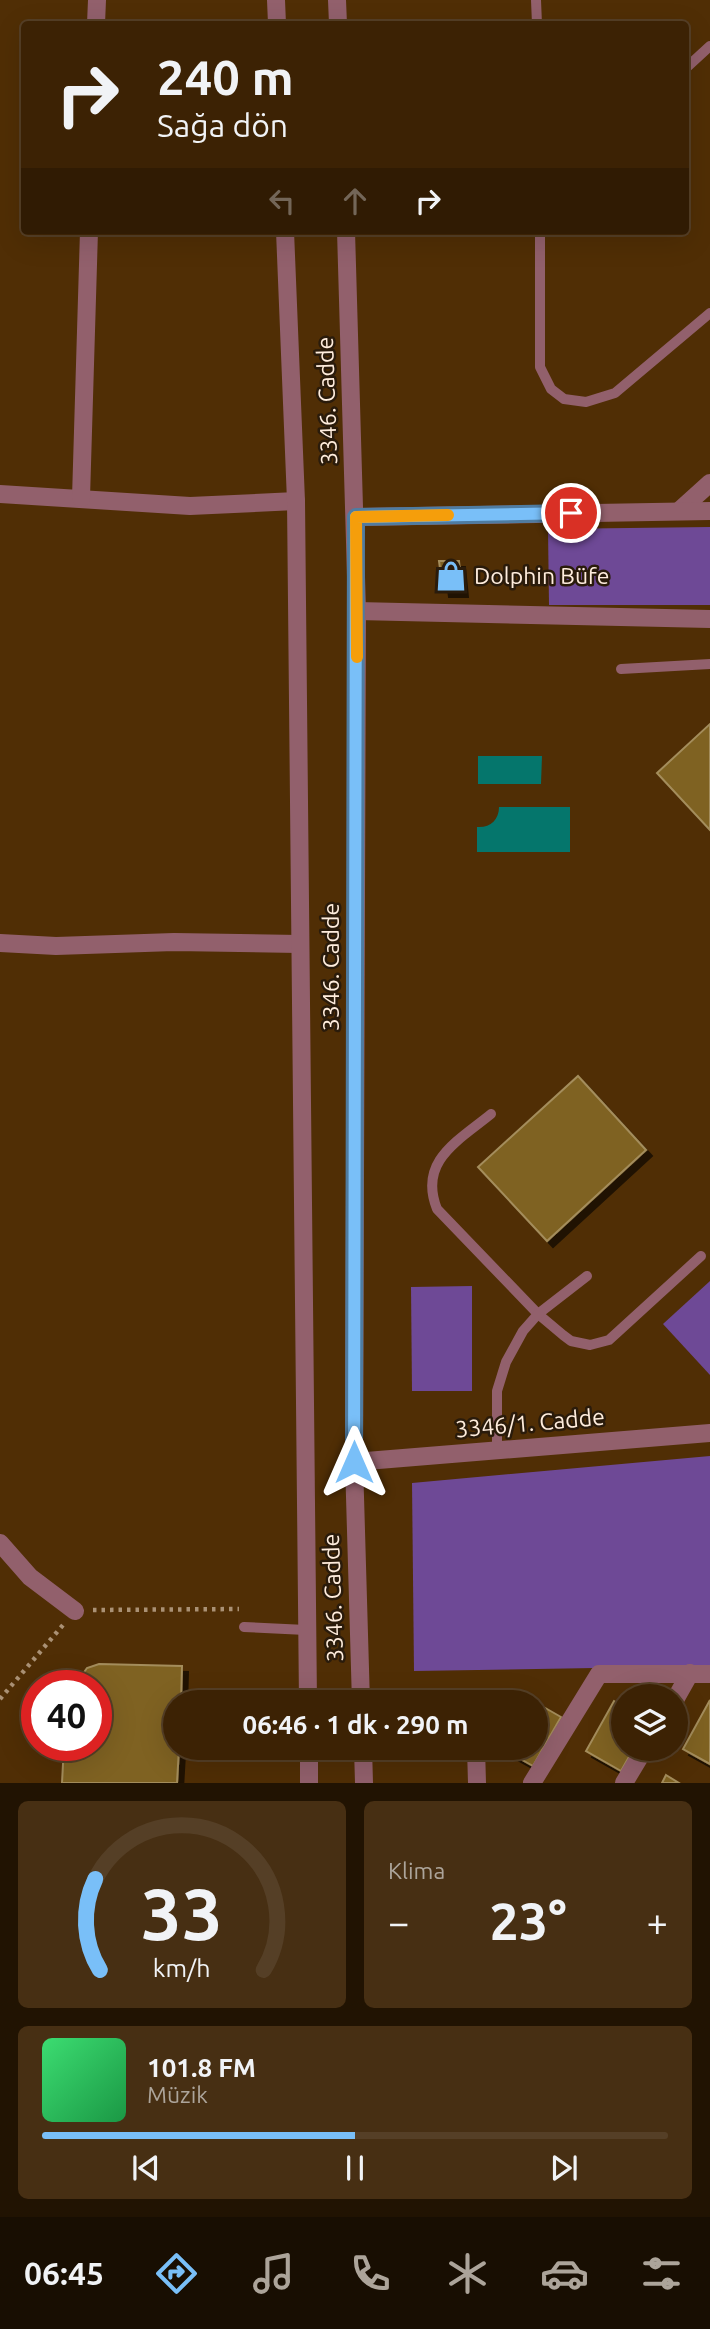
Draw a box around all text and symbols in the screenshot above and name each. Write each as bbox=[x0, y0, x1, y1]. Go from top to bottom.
icon: right bbox=[42, 49, 133, 140]
text: 240 m bbox=[157, 49, 294, 104]
text: Sağa dön bbox=[157, 107, 288, 143]
icon: left bbox=[263, 182, 301, 220]
icon: ahead bbox=[336, 182, 374, 220]
icon: right bbox=[409, 182, 447, 220]
street label: 3346. Cadde bbox=[312, 336, 341, 466]
pin bbox=[541, 483, 601, 543]
icon: arrive bbox=[552, 494, 590, 532]
shop icon: Dolphin Büfe bbox=[434, 559, 468, 593]
place label: Dolphin Büfe bbox=[474, 563, 609, 588]
street label: 3346. Cadde bbox=[318, 903, 343, 1031]
street label: 3346/1. Cadde bbox=[454, 1404, 606, 1441]
position arrow bbox=[317, 1425, 391, 1499]
street label: 3346. Cadde bbox=[318, 1533, 347, 1663]
speed limit sign: 40 bbox=[21, 1670, 112, 1761]
map controls bbox=[611, 1684, 688, 1761]
button: layers bbox=[611, 1684, 688, 1761]
text: 06:46 · 1 dk · 290 m bbox=[242, 1710, 469, 1739]
text: Klima bbox=[388, 1858, 445, 1883]
text: 33 bbox=[141, 1873, 223, 1955]
text: 23° bbox=[489, 1892, 567, 1950]
text: − bbox=[388, 1901, 409, 1943]
text: + bbox=[647, 1901, 668, 1943]
text: km/h bbox=[153, 1954, 211, 1982]
text: 101.8 FM bbox=[147, 2053, 256, 2082]
text: Müzik bbox=[147, 2082, 208, 2107]
icon: previous bbox=[127, 2149, 165, 2187]
icon: pause bbox=[336, 2149, 374, 2187]
icon: next bbox=[545, 2149, 583, 2187]
icon: directions bbox=[152, 2249, 201, 2298]
icon: music bbox=[249, 2249, 298, 2298]
icon: phone bbox=[346, 2249, 395, 2298]
icon: climate bbox=[443, 2249, 492, 2298]
icon: car bbox=[540, 2249, 589, 2298]
icon: filters bbox=[637, 2249, 686, 2298]
text: 06:45 bbox=[24, 2255, 104, 2291]

